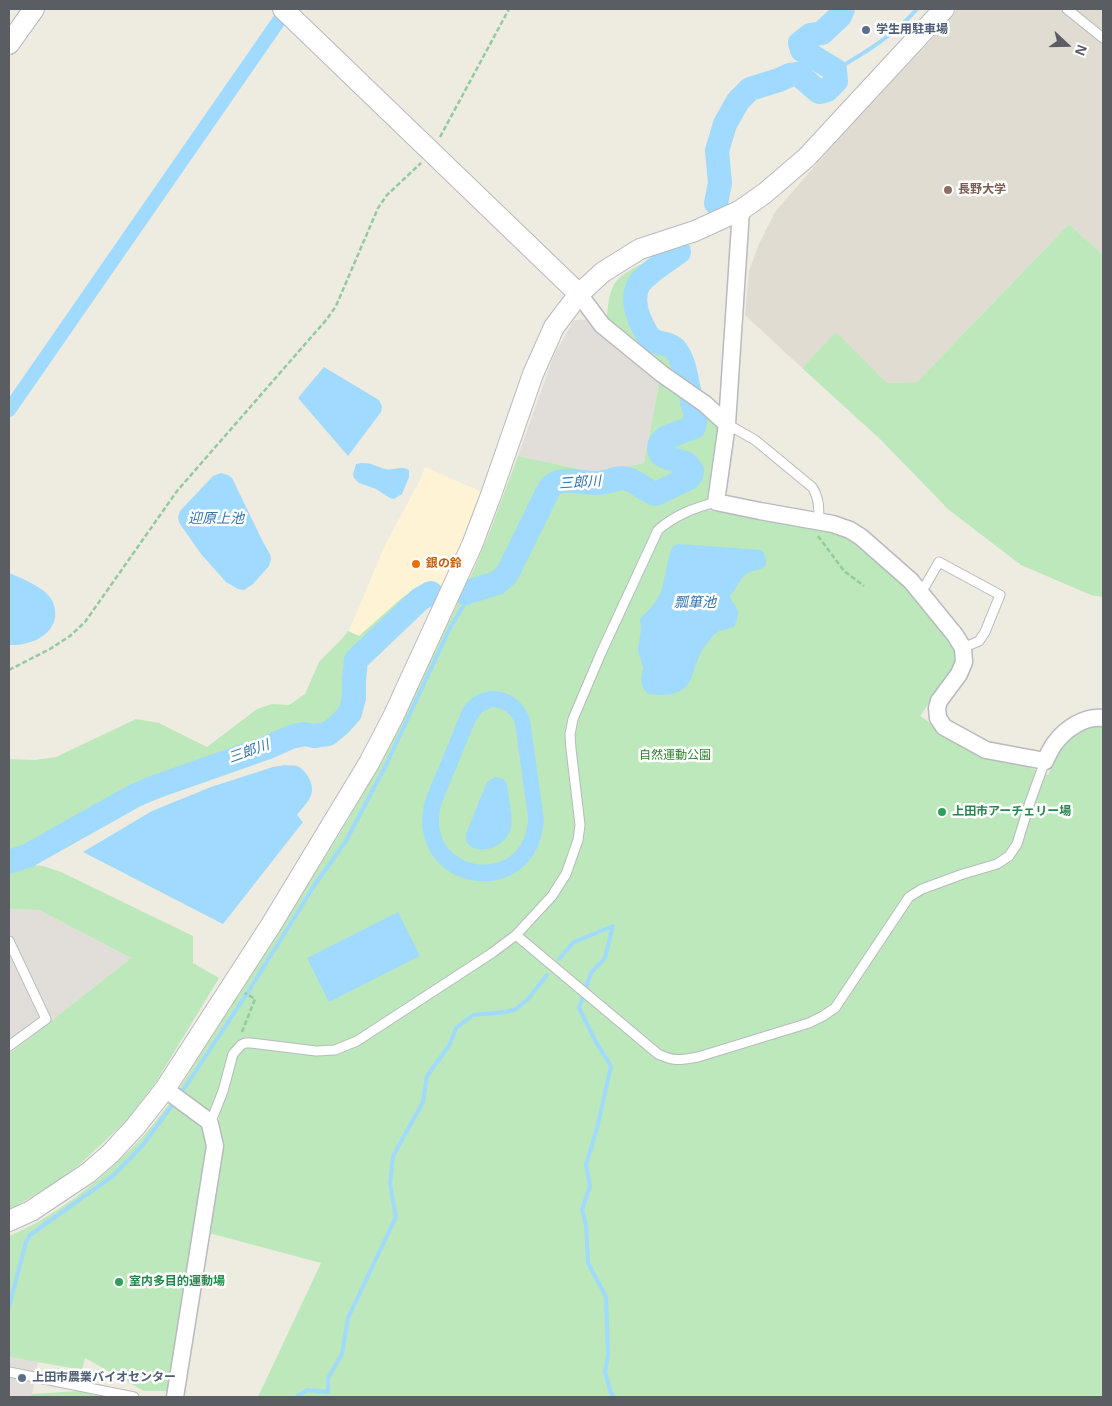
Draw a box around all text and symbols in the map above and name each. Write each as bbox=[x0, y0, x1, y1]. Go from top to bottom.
north arrow bbox=[1042, 20, 1092, 70]
place label: 学生用駐車場 bbox=[876, 23, 948, 37]
marker: 学生用駐車場 bbox=[860, 24, 872, 36]
text: N bbox=[1072, 43, 1090, 58]
place label: 長野大学 bbox=[958, 183, 1006, 197]
marker: 長野大学 bbox=[942, 184, 954, 196]
water label: 三郎川 bbox=[558, 473, 602, 493]
water label: 迎原上池 bbox=[188, 511, 244, 527]
place label: 銀の鈴 bbox=[426, 557, 462, 571]
marker: 銀の鈴 bbox=[410, 558, 422, 570]
water label: 瓢箪池 bbox=[674, 595, 716, 611]
water label: 三郎川 bbox=[226, 737, 272, 767]
park label: 自然運動公園 bbox=[639, 749, 711, 763]
place label: 上田市アーチェリー場 bbox=[952, 805, 1071, 819]
marker: 上田市アーチェリー場 bbox=[936, 806, 948, 818]
place label: 室内多目的運動場 bbox=[129, 1275, 225, 1289]
marker: 室内多目的運動場 bbox=[113, 1276, 125, 1288]
place label: 上田市農業バイオセンター bbox=[32, 1371, 176, 1385]
marker: 上田市農業バイオセンター bbox=[16, 1372, 28, 1384]

